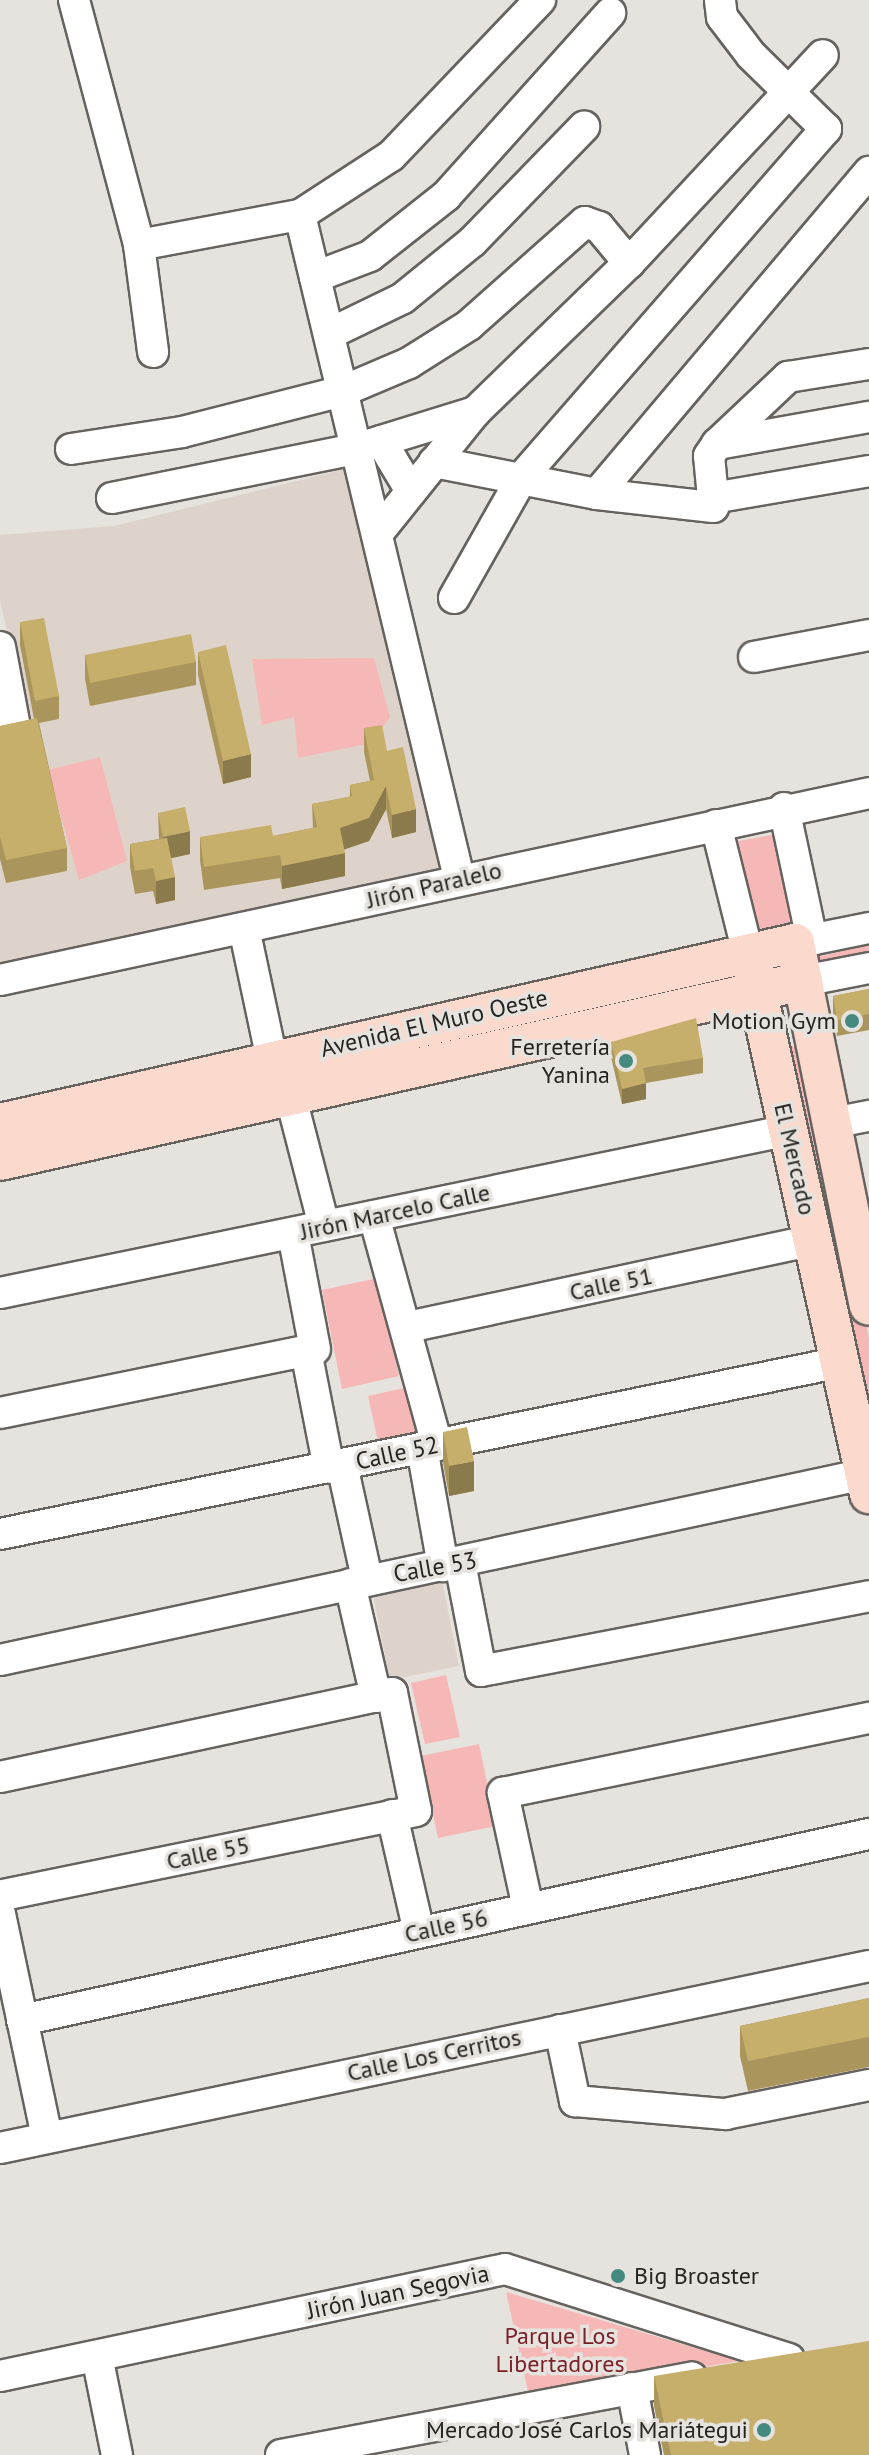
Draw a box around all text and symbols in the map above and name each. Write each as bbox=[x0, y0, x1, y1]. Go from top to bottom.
street label: Jirón Paralelo bbox=[364, 855, 504, 915]
street label: Avenida El Muro Oeste bbox=[318, 983, 550, 1063]
place label: Motion Gym bbox=[712, 1007, 836, 1035]
marker: Motion Gym bbox=[843, 1012, 861, 1030]
place label: Ferretería Yanina bbox=[510, 1033, 610, 1089]
marker: Ferretería Yanina bbox=[617, 1052, 635, 1070]
street label: El Mercado bbox=[768, 1100, 822, 1218]
street label: Jirón Marcelo Calle bbox=[298, 1178, 492, 1246]
street label: Calle 51 bbox=[567, 1261, 655, 1307]
street label: Calle 52 bbox=[353, 1430, 441, 1476]
street label: Calle 53 bbox=[391, 1546, 479, 1588]
street label: Calle 55 bbox=[164, 1830, 252, 1876]
street label: Calle 56 bbox=[402, 1903, 490, 1949]
street label: Calle Los Cerritos bbox=[345, 2023, 523, 2087]
street label: Jirón Juan Segovia bbox=[304, 2259, 492, 2325]
place label: Big Broaster bbox=[634, 2262, 759, 2290]
marker: Big Broaster bbox=[609, 2267, 627, 2285]
park label: Parque Los Libertadores bbox=[495, 2322, 625, 2378]
place label: Mercado José Carlos Mariátegui bbox=[426, 2416, 748, 2444]
marker: Mercado José Carlos Mariátegui bbox=[755, 2421, 773, 2439]

